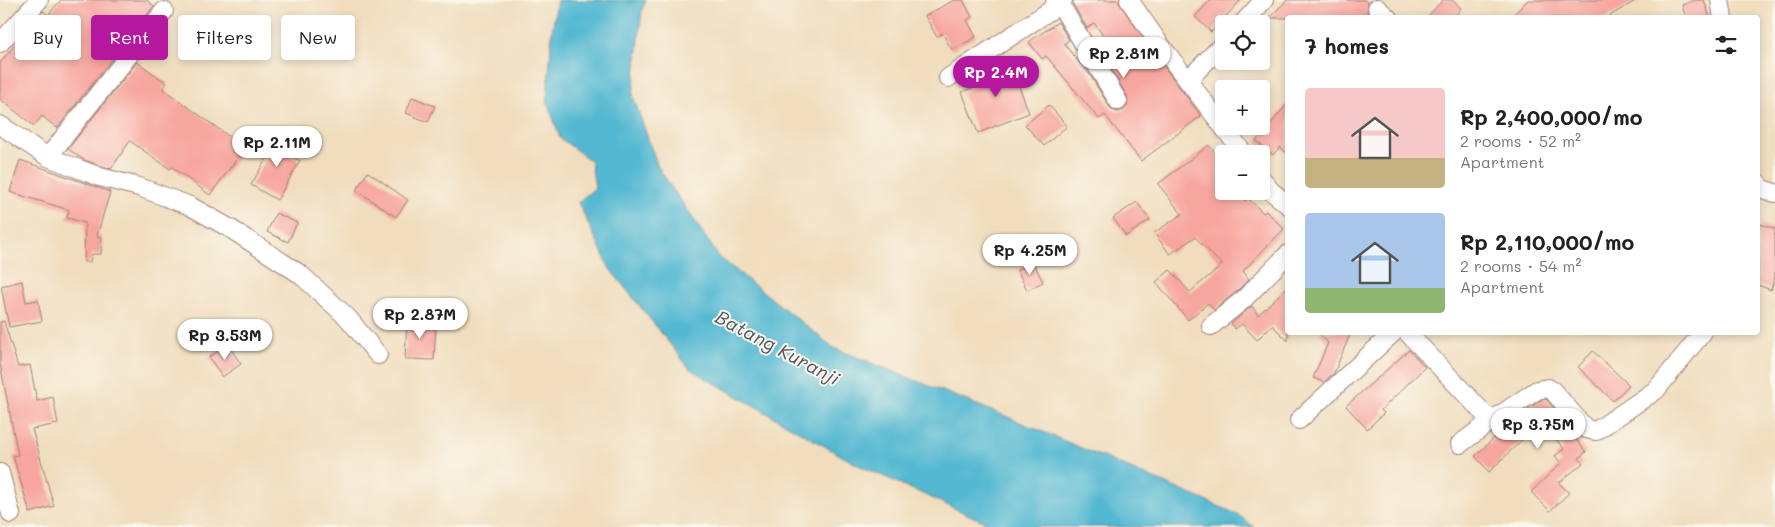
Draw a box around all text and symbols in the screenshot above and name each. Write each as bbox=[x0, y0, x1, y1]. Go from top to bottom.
chip: Buy bbox=[15, 15, 81, 60]
chip: Rent bbox=[91, 15, 168, 60]
chip: Filters bbox=[178, 15, 271, 60]
chip: New bbox=[281, 15, 355, 60]
map controls bbox=[1215, 15, 1270, 200]
button: locate bbox=[1215, 15, 1270, 70]
icon: filters bbox=[1712, 31, 1740, 59]
text: 7 homes bbox=[1305, 32, 1389, 59]
pin: Rp 2.81M bbox=[1072, 36, 1176, 79]
text: Rp 2.81M bbox=[1089, 42, 1159, 63]
pin: Rp 2.4M bbox=[950, 56, 1042, 98]
text: Rp 2.4M bbox=[964, 61, 1028, 82]
button: + bbox=[1215, 80, 1270, 135]
text: Rp 2,400,000/mo bbox=[1460, 103, 1642, 130]
icon: home bbox=[1345, 108, 1405, 168]
pin: Rp 2.11M bbox=[225, 126, 329, 168]
text: 2 rooms · 52 m² bbox=[1460, 130, 1581, 151]
text: Rp 2.11M bbox=[243, 131, 311, 152]
button: − bbox=[1215, 145, 1270, 200]
text: Apartment bbox=[1460, 151, 1545, 172]
text: Rp 2,110,000/mo bbox=[1460, 228, 1634, 255]
icon: home bbox=[1345, 233, 1405, 293]
pin: Rp 4.25M bbox=[978, 234, 1082, 276]
text: Rp 4.25M bbox=[993, 239, 1067, 260]
text: 2 rooms · 54 m² bbox=[1460, 255, 1581, 276]
text: Apartment bbox=[1460, 276, 1545, 297]
pin: Rp 2.87M bbox=[368, 298, 472, 340]
text: Rp 2.87M bbox=[384, 303, 456, 324]
water label: Batang Kuranji bbox=[711, 304, 845, 390]
pin: Rp 3.53M bbox=[173, 318, 277, 361]
text: Rp 3.53M bbox=[188, 324, 262, 345]
pin: Rp 3.75M bbox=[1486, 408, 1590, 450]
text: Rp 3.75M bbox=[1502, 413, 1574, 434]

